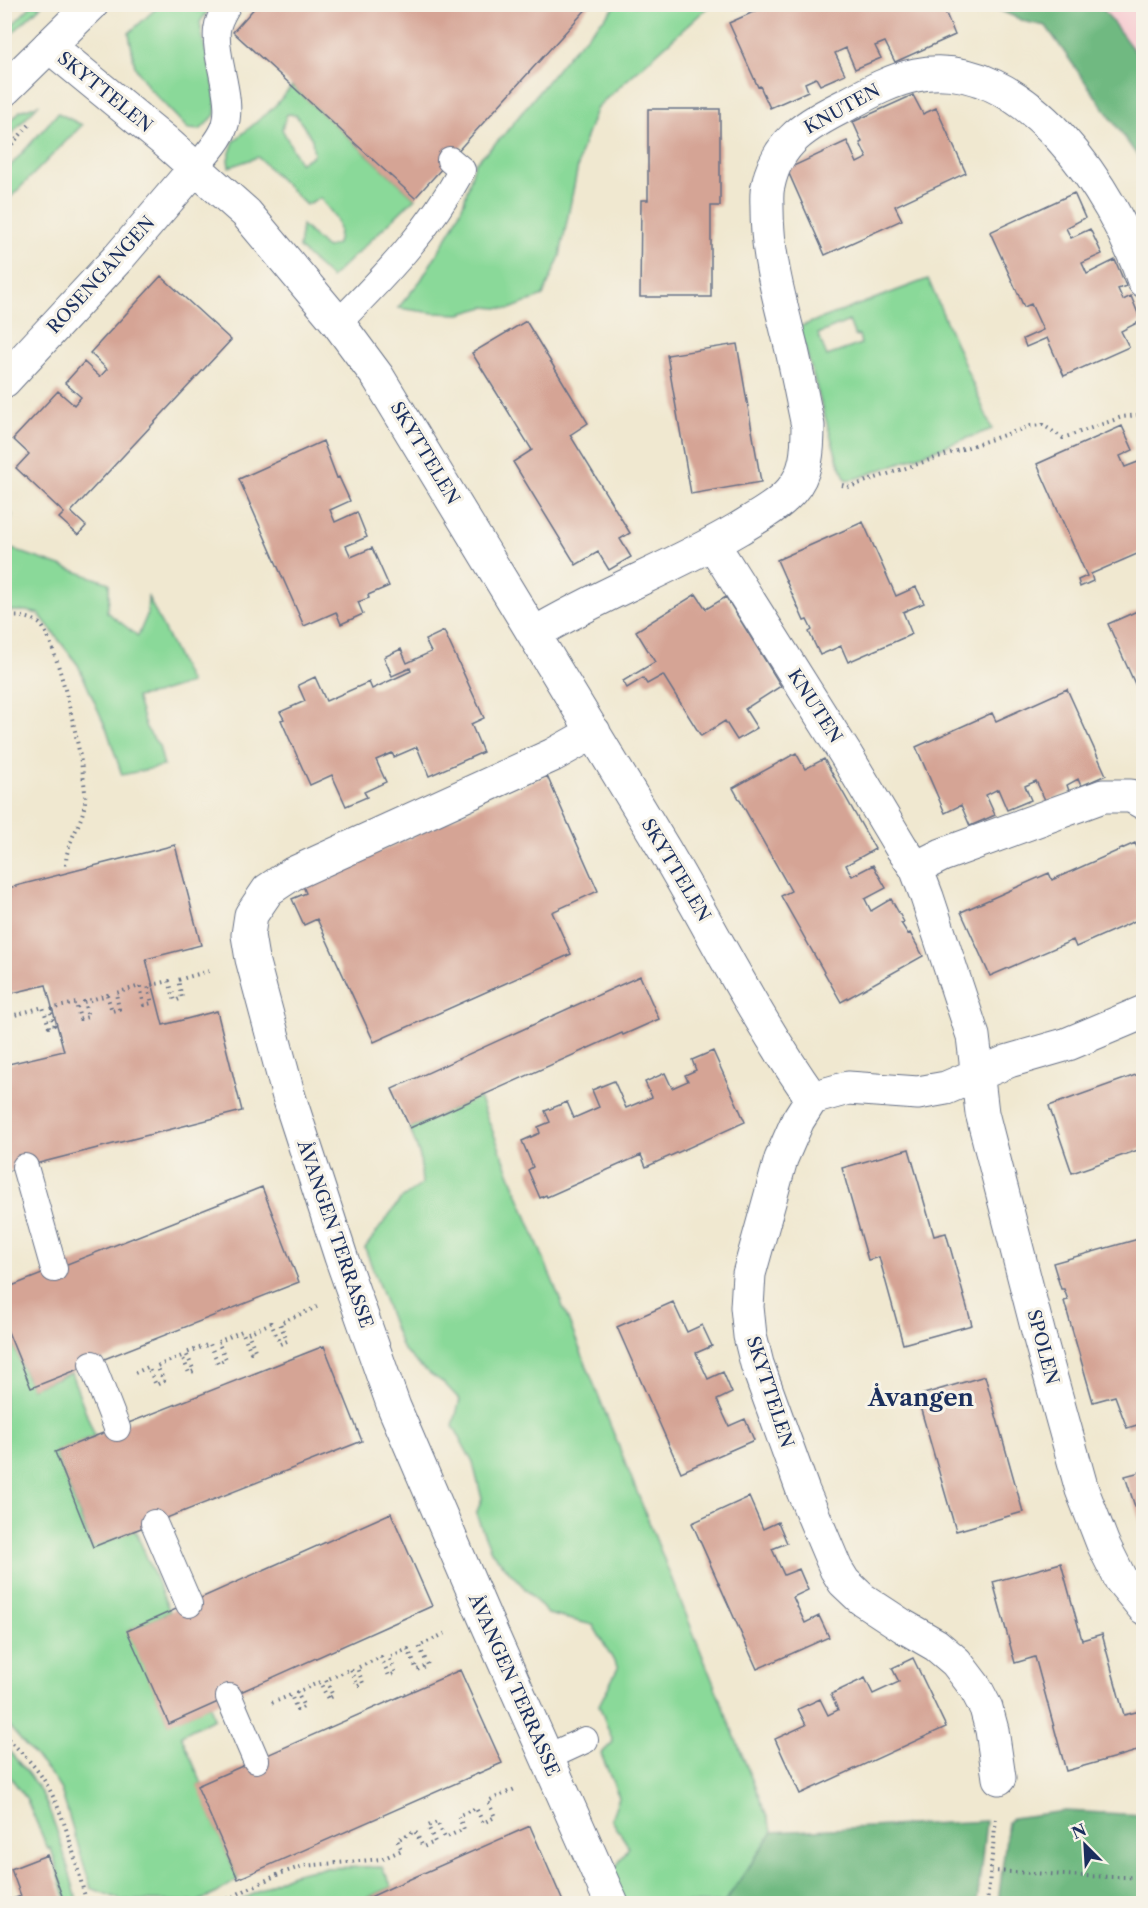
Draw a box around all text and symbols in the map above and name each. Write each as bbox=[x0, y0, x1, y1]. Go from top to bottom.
street label: SKYTTELEN bbox=[53, 47, 157, 137]
street label: KNUTEN bbox=[800, 79, 884, 139]
street label: ROSENGANGEN bbox=[43, 212, 159, 338]
street label: SKYTTELEN bbox=[386, 398, 464, 508]
street label: KNUTEN bbox=[783, 665, 847, 747]
street label: SKYTTELEN bbox=[637, 815, 715, 925]
street label: ÅVANGEN TERRASSE bbox=[292, 1136, 378, 1331]
street label: SPOLEN bbox=[1022, 1307, 1064, 1387]
street label: SKYTTELEN bbox=[742, 1333, 798, 1451]
district label: Åvangen bbox=[867, 1383, 975, 1412]
street label: ÅVANGEN TERRASSE bbox=[463, 1589, 565, 1780]
north arrow bbox=[1055, 1815, 1115, 1875]
text: N bbox=[1068, 1819, 1089, 1843]

